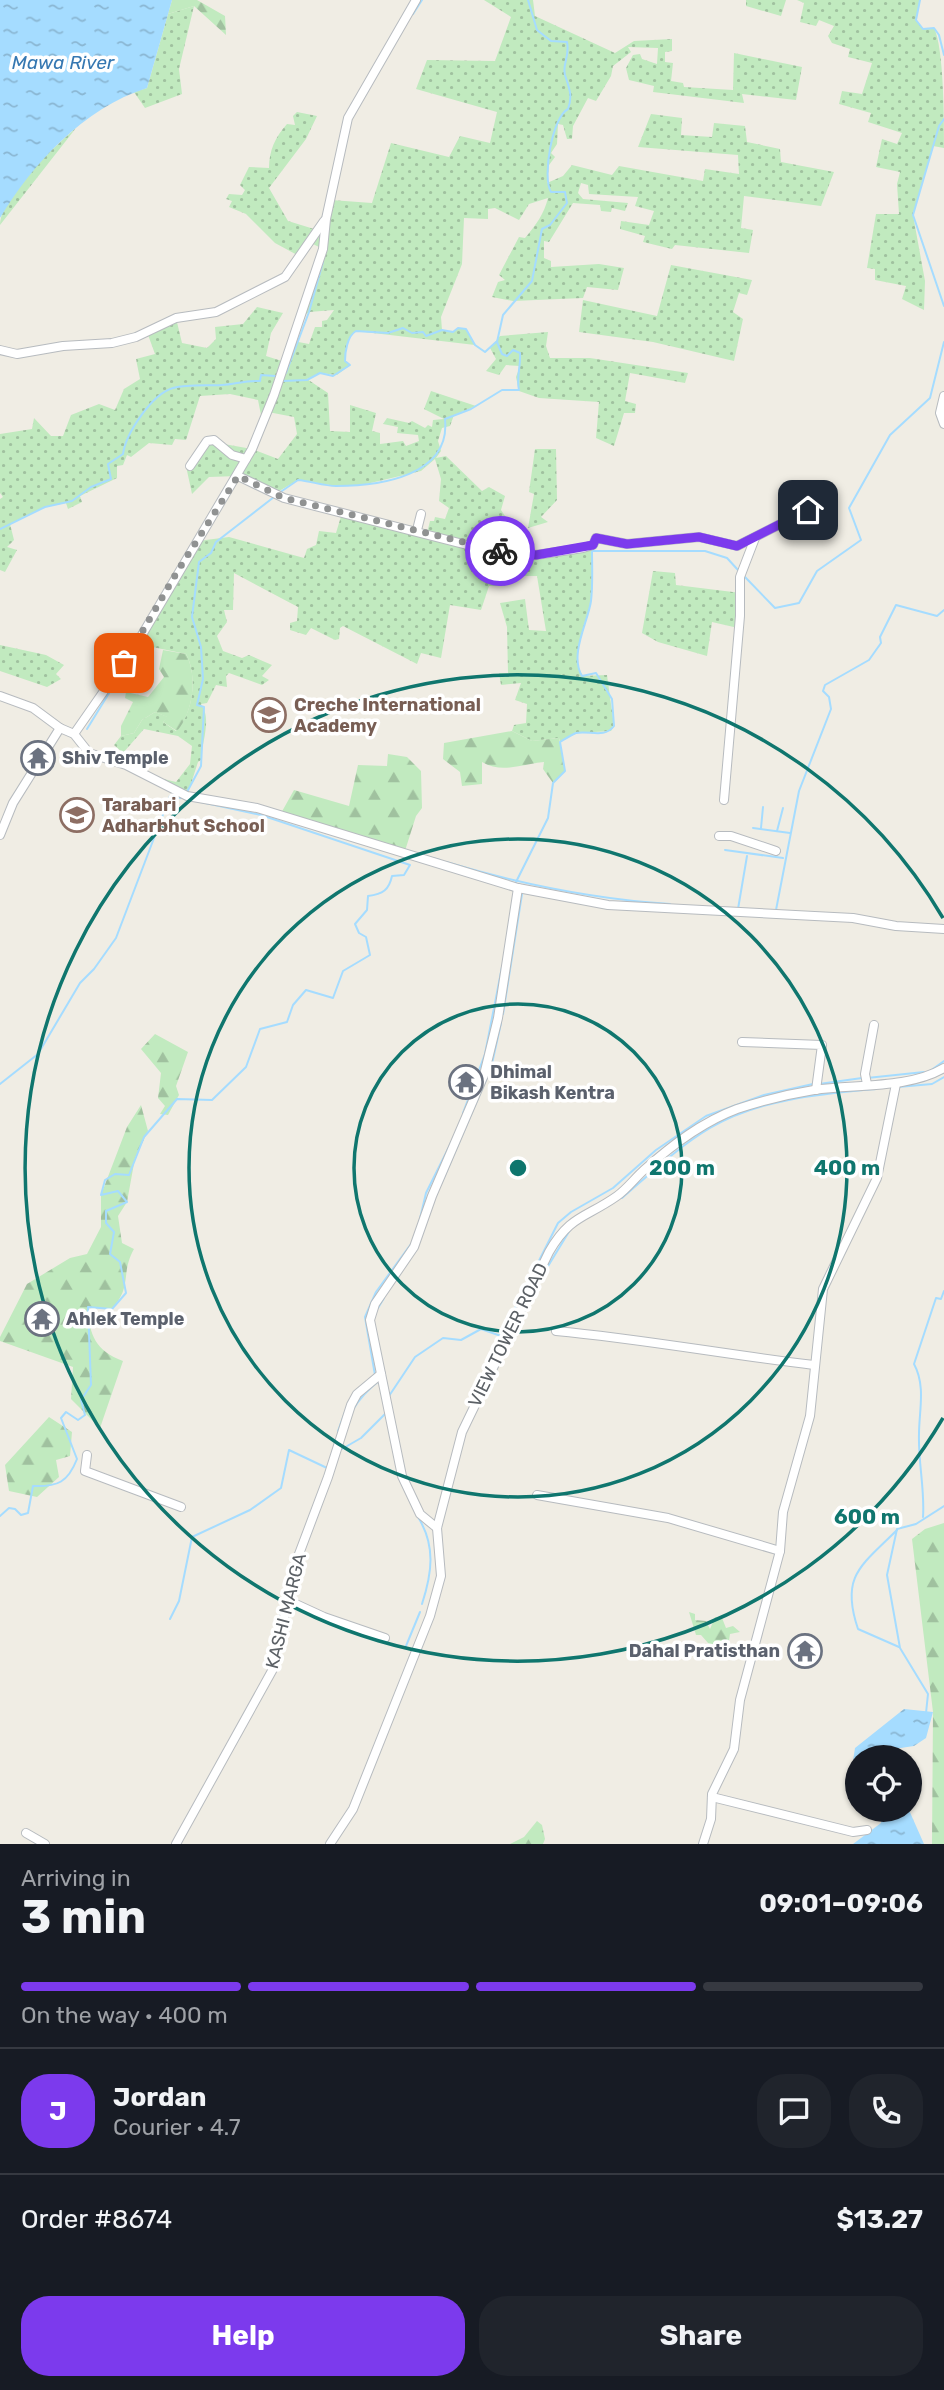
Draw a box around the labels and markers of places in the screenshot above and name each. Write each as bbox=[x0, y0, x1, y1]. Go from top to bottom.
pin bbox=[778, 480, 838, 540]
pin bbox=[94, 633, 154, 693]
place label: Creche International Academy bbox=[294, 694, 481, 737]
school or university icon: Creche International Academy bbox=[250, 696, 288, 734]
temple icon: Shiv Temple bbox=[19, 739, 57, 777]
place label: Shiv Temple bbox=[62, 747, 169, 769]
place label: Tarabari Adharbhut School bbox=[102, 794, 265, 837]
school or university icon: Tarabari Adharbhut School bbox=[58, 796, 96, 834]
place label: Dhimal Bikash Kentra bbox=[490, 1061, 615, 1104]
temple icon: Dhimal Bikash Kentra bbox=[447, 1063, 485, 1101]
centre of rings bbox=[506, 1156, 530, 1180]
temple icon: Ahlek Temple bbox=[23, 1300, 61, 1338]
place label: Ahlek Temple bbox=[66, 1308, 185, 1330]
temple icon: Dahal Pratisthan bbox=[786, 1632, 824, 1670]
place label: Dahal Pratisthan bbox=[629, 1640, 780, 1662]

